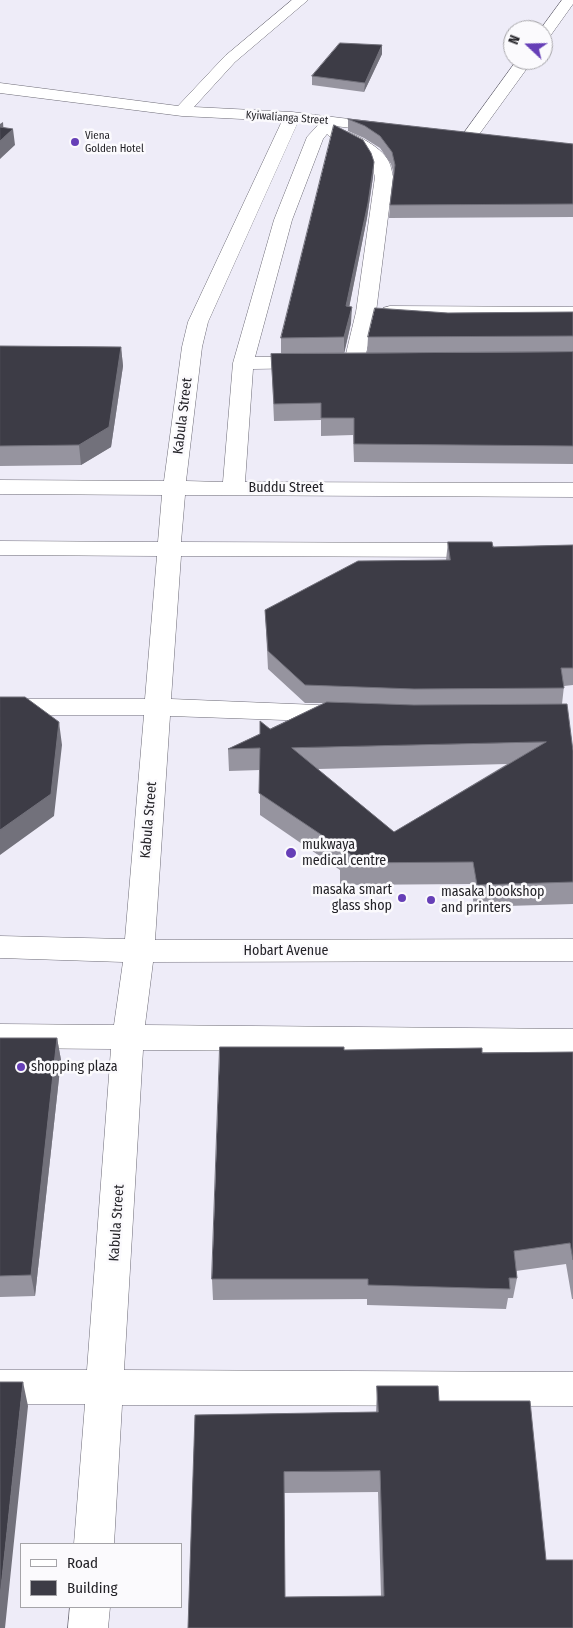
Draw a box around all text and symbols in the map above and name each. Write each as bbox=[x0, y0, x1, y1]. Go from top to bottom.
north arrow bbox=[503, 20, 553, 70]
text: N bbox=[505, 33, 524, 47]
street label: Kyiwalianga Street bbox=[245, 109, 329, 127]
place label: Viena Golden Hotel bbox=[85, 129, 144, 155]
marker: Viena Golden Hotel bbox=[69, 136, 81, 148]
street label: Kabula Street bbox=[170, 377, 196, 455]
street label: Buddu Street bbox=[248, 480, 324, 496]
street label: Kabula Street bbox=[137, 781, 161, 859]
place label: mukwaya medical centre bbox=[302, 837, 386, 870]
marker: mukwaya medical centre bbox=[284, 846, 298, 860]
place label: masaka smart glass shop bbox=[312, 882, 392, 914]
place label: masaka bookshop and printers bbox=[441, 884, 545, 916]
marker: masaka smart glass shop bbox=[396, 892, 408, 904]
marker: masaka bookshop and printers bbox=[425, 894, 437, 906]
street label: Hobart Avenue bbox=[244, 943, 328, 959]
place label: shopping plaza bbox=[31, 1059, 118, 1075]
marker: shopping plaza bbox=[15, 1061, 27, 1073]
street label: Kabula Street bbox=[106, 1184, 128, 1262]
legend bbox=[20, 1543, 182, 1608]
text: Road bbox=[67, 1554, 98, 1572]
text: Building bbox=[67, 1579, 118, 1597]

